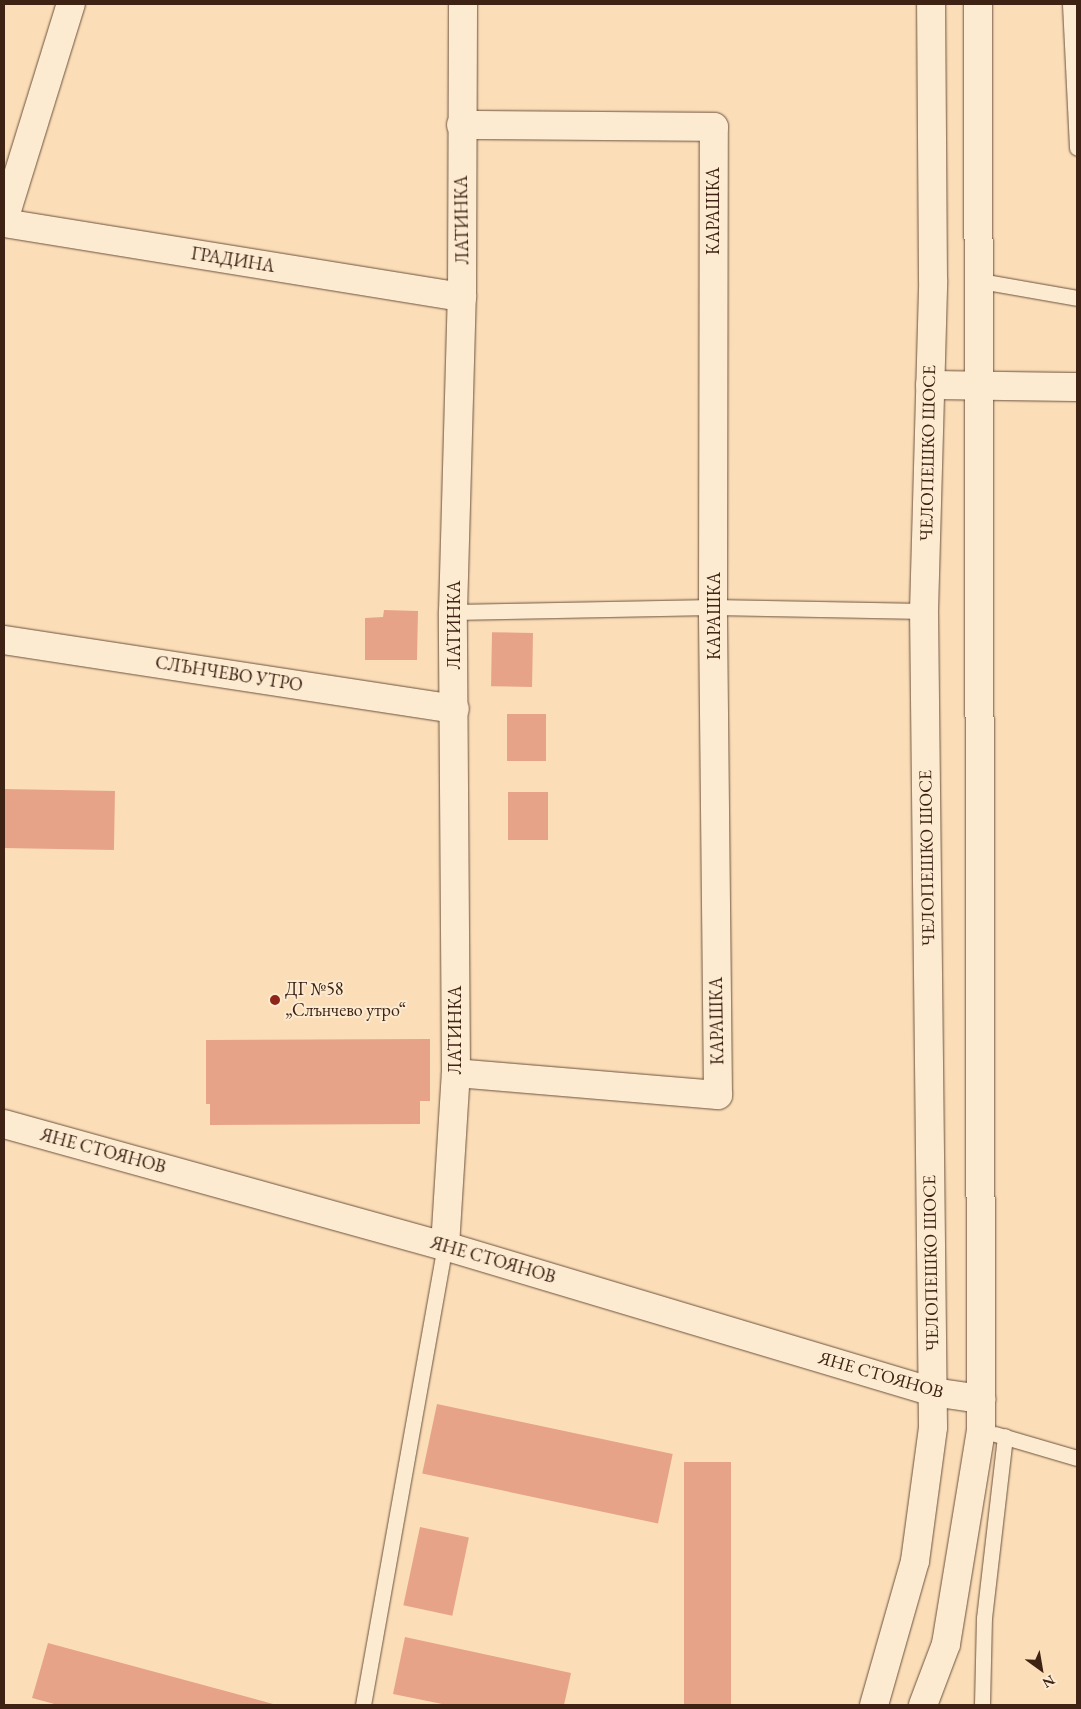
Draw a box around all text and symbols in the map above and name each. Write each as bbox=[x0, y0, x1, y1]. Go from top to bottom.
street label: КАРАШКА bbox=[702, 167, 724, 255]
street label: ЛАТИНКА bbox=[450, 175, 474, 265]
street label: ГРАДИНА bbox=[190, 243, 276, 277]
street label: ЧЕЛОПЕШКО ШОСЕ bbox=[916, 365, 940, 541]
street label: КАРАШКА bbox=[703, 572, 725, 660]
street label: ЛАТИНКА bbox=[443, 581, 465, 669]
street label: СЛЪНЧЕВО УТРО bbox=[154, 652, 304, 696]
street label: ЧЕЛОПЕШКО ШОСЕ bbox=[915, 770, 939, 946]
street label: КАРАШКА bbox=[705, 977, 729, 1065]
place label: ДГ №58 „Слънчево утро“ bbox=[285, 979, 406, 1022]
street label: ЛАТИНКА bbox=[444, 986, 466, 1074]
marker: ДГ №58 „Слънчево утро“ bbox=[269, 994, 281, 1006]
street label: ЯНЕ СТОЯНОВ bbox=[38, 1124, 168, 1178]
street label: ЧЕЛОПЕШКО ШОСЕ bbox=[919, 1175, 943, 1351]
street label: ЯНЕ СТОЯНОВ bbox=[428, 1232, 558, 1288]
street label: ЯНЕ СТОЯНОВ bbox=[816, 1347, 946, 1403]
north arrow bbox=[1016, 1644, 1066, 1694]
text: N bbox=[1039, 1671, 1059, 1692]

